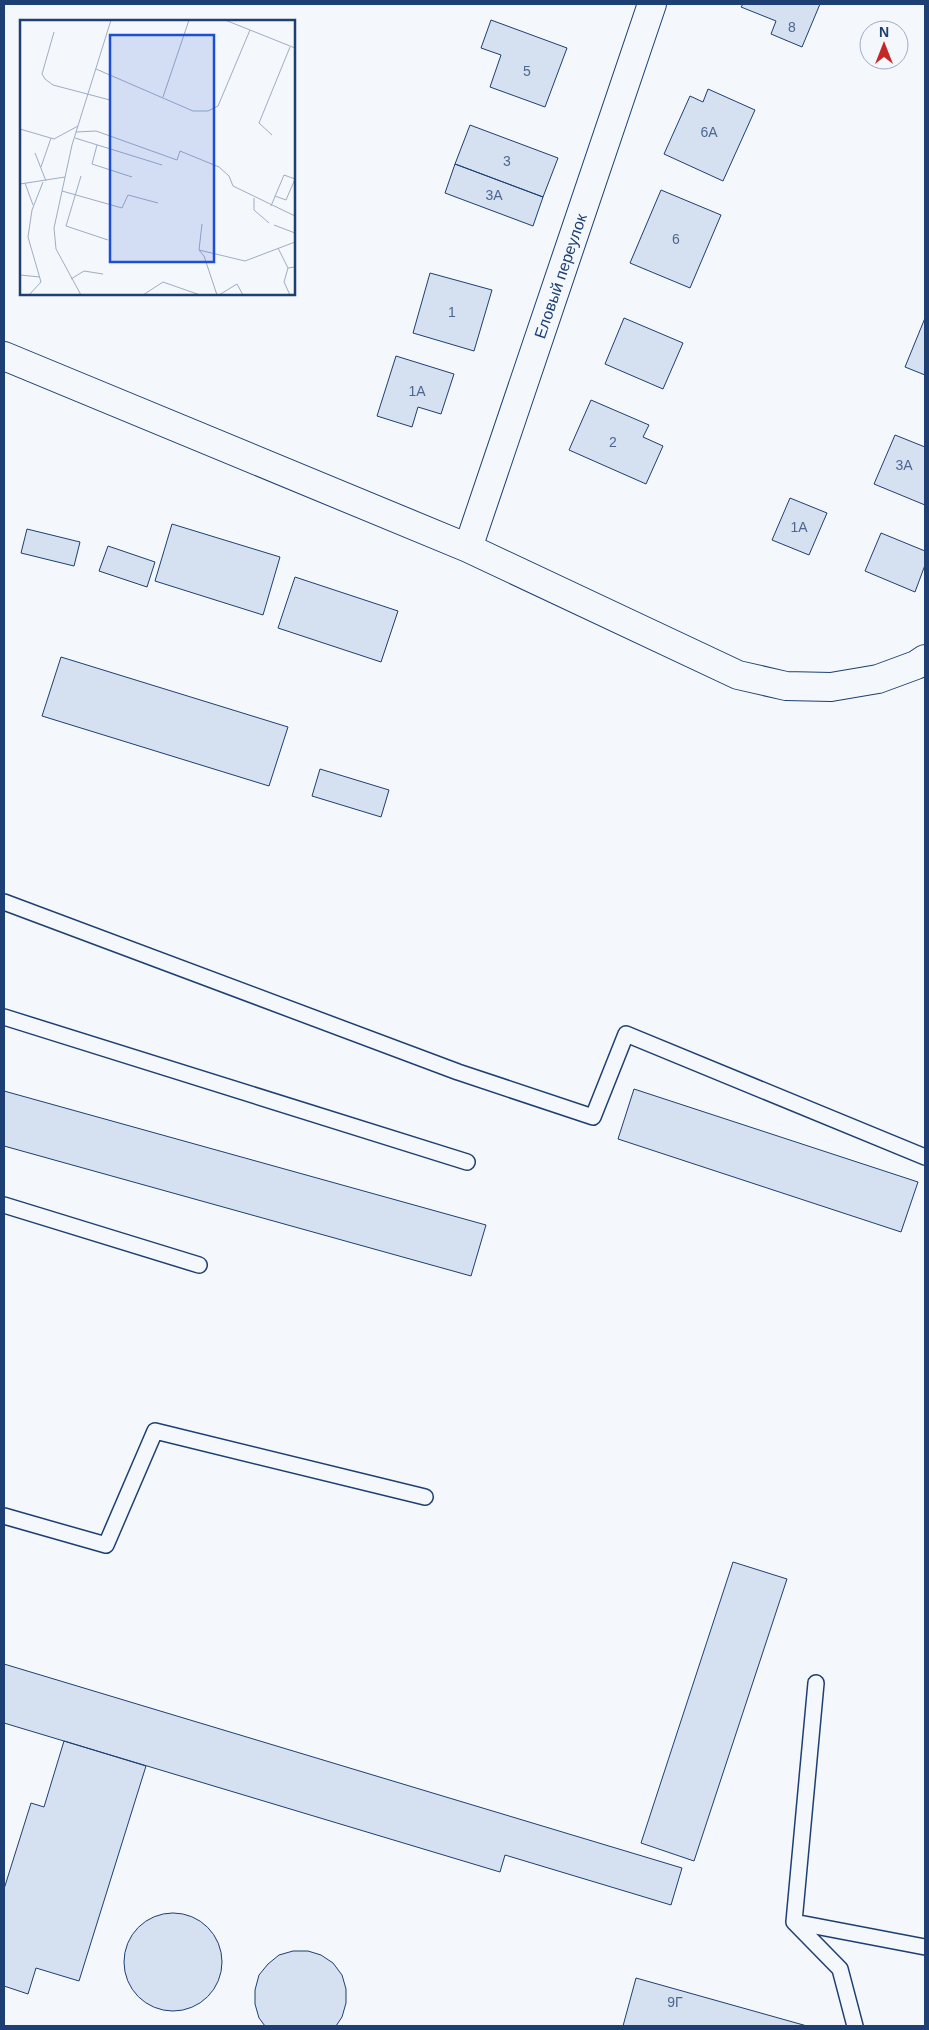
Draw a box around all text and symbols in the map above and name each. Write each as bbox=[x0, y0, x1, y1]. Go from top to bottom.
house number: 8 bbox=[788, 19, 796, 35]
inset map bbox=[20, 20, 295, 295]
north arrow bbox=[859, 20, 909, 70]
text: N bbox=[879, 24, 889, 40]
house number: 5 bbox=[523, 63, 531, 79]
house number: 6А bbox=[700, 124, 718, 140]
house number: 3 bbox=[503, 153, 511, 169]
house number: 3А bbox=[485, 187, 503, 203]
street label: Еловый переулок bbox=[531, 211, 590, 341]
house number: 6 bbox=[672, 231, 680, 247]
house number: 1 bbox=[448, 304, 456, 320]
house number: 1А bbox=[408, 383, 426, 399]
house number: 2 bbox=[609, 434, 617, 450]
house number: 3А bbox=[895, 457, 913, 473]
house number: 1А bbox=[790, 519, 808, 535]
house number: 9Г bbox=[667, 1994, 683, 2010]

